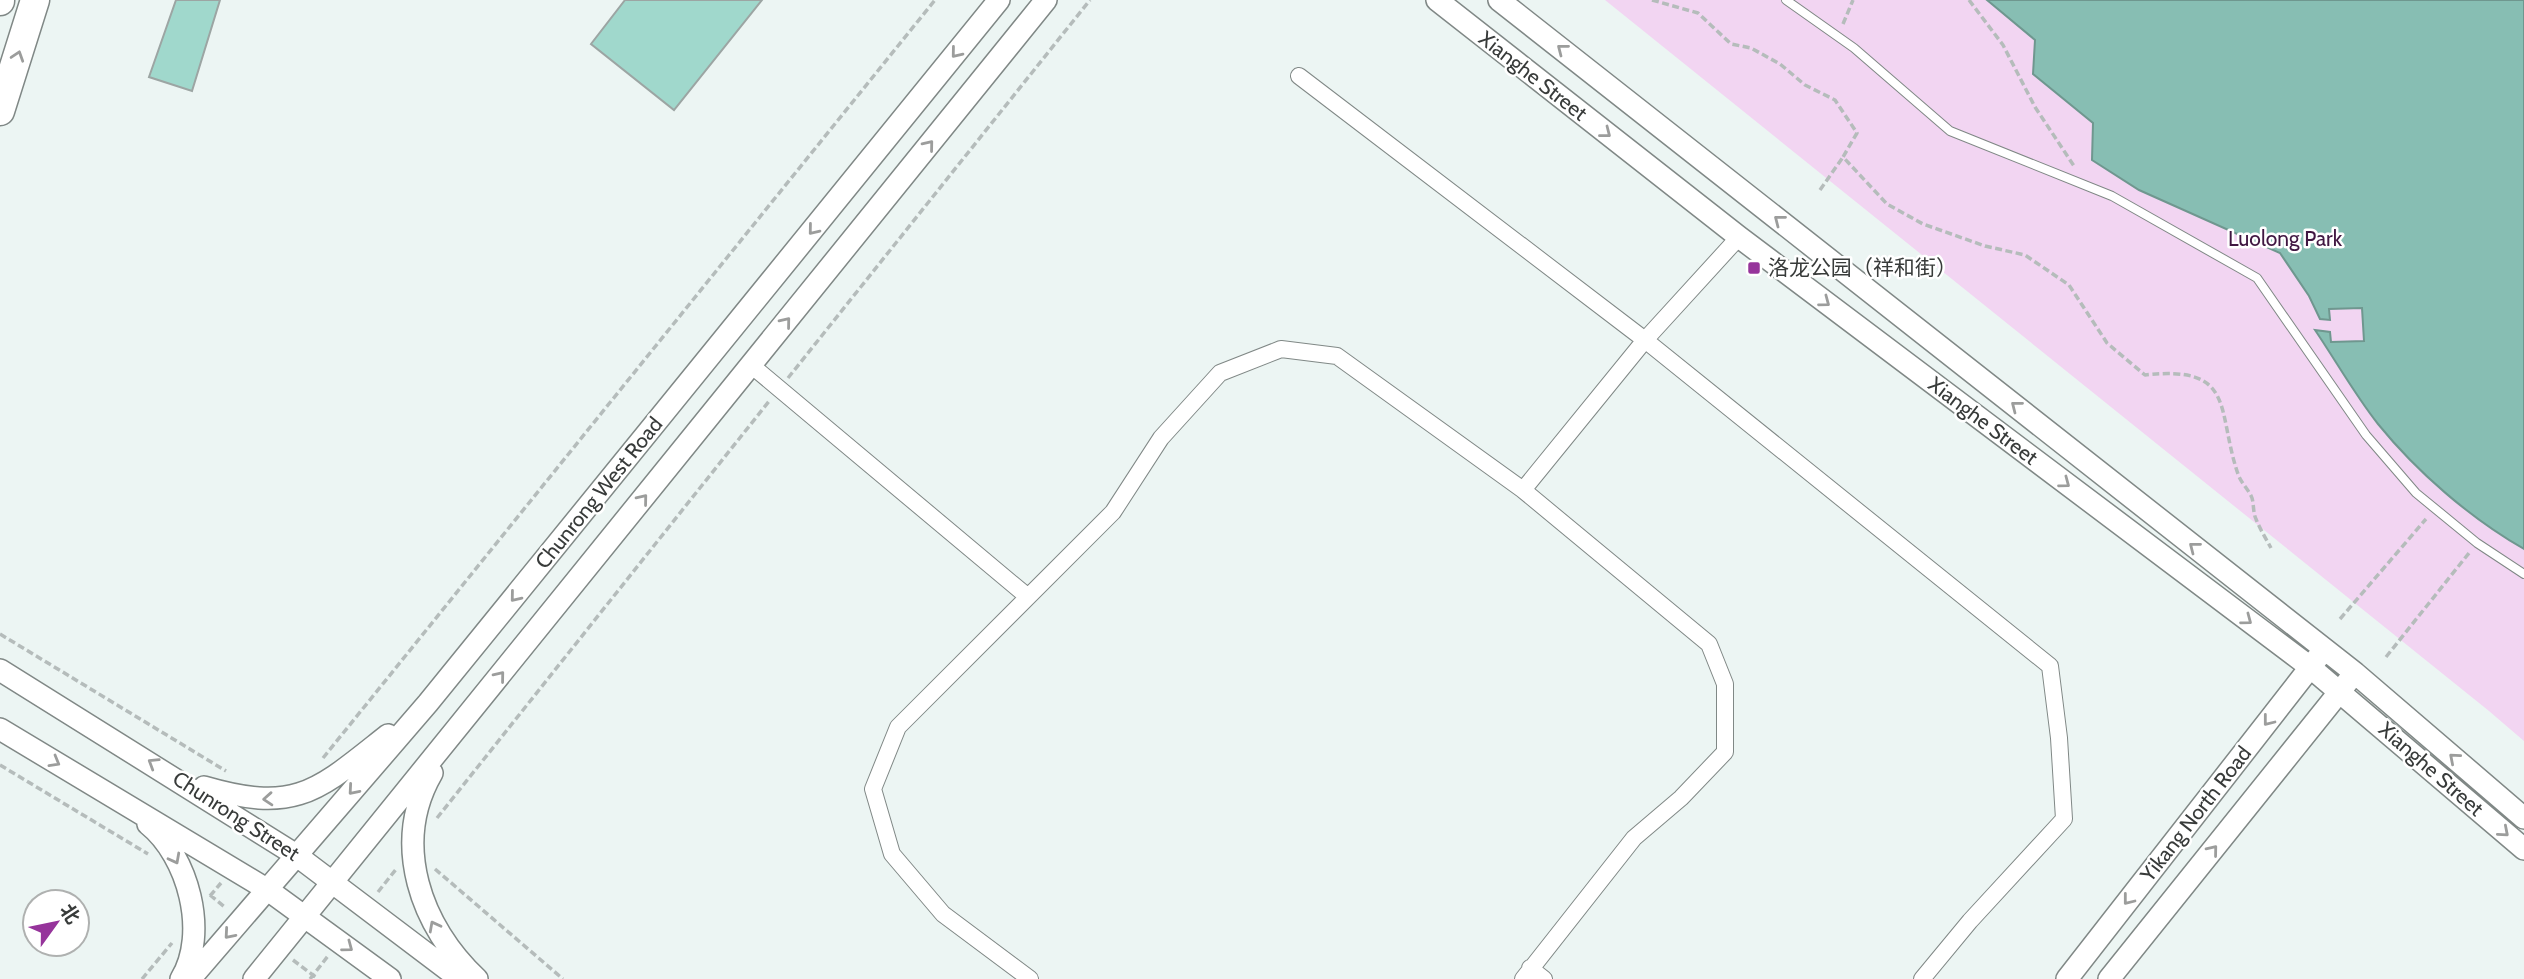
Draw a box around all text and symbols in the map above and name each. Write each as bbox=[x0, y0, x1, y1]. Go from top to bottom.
street label: Xianghe Street bbox=[1474, 26, 1592, 126]
one-way arrow bbox=[952, 45, 964, 58]
one-way arrow bbox=[1557, 45, 1569, 58]
one-way arrow bbox=[9, 50, 24, 62]
one-way arrow bbox=[1598, 125, 1611, 138]
one-way arrow bbox=[921, 141, 933, 154]
one-way arrow bbox=[1774, 216, 1787, 229]
one-way arrow bbox=[808, 222, 821, 234]
park label: Luolong Park bbox=[2228, 226, 2343, 251]
place label: 洛龙公园（祥和街） bbox=[1768, 255, 1957, 280]
marker: 洛龙公园（祥和街） bbox=[1746, 260, 1762, 276]
one-way arrow bbox=[1817, 294, 1830, 307]
one-way arrow bbox=[777, 317, 790, 329]
street label: Xianghe Street bbox=[1924, 371, 2043, 470]
one-way arrow bbox=[2011, 402, 2023, 415]
street label: Chunrong West Road bbox=[530, 412, 667, 574]
one-way arrow bbox=[2058, 475, 2070, 487]
one-way arrow bbox=[634, 494, 647, 506]
one-way arrow bbox=[2190, 542, 2202, 555]
one-way arrow bbox=[511, 588, 523, 601]
one-way arrow bbox=[2239, 611, 2252, 624]
one-way arrow bbox=[491, 671, 504, 683]
one-way arrow bbox=[2264, 713, 2277, 725]
street label: Xianghe Street bbox=[2374, 716, 2489, 821]
street label: Yikang North Road bbox=[2134, 741, 2256, 887]
one-way arrow bbox=[48, 754, 61, 767]
one-way arrow bbox=[2449, 754, 2462, 766]
one-way arrow bbox=[148, 759, 161, 772]
street label: Chunrong Street bbox=[168, 765, 304, 866]
one-way arrow bbox=[349, 781, 361, 794]
one-way arrow bbox=[262, 791, 273, 806]
one-way arrow bbox=[2495, 824, 2508, 836]
one-way arrow bbox=[2205, 845, 2217, 858]
one-way arrow bbox=[167, 852, 180, 865]
north arrow bbox=[21, 888, 91, 958]
one-way arrow bbox=[2124, 893, 2137, 905]
text: 北 bbox=[55, 900, 85, 928]
one-way arrow bbox=[429, 921, 443, 934]
one-way arrow bbox=[225, 926, 237, 939]
one-way arrow bbox=[340, 939, 353, 951]

